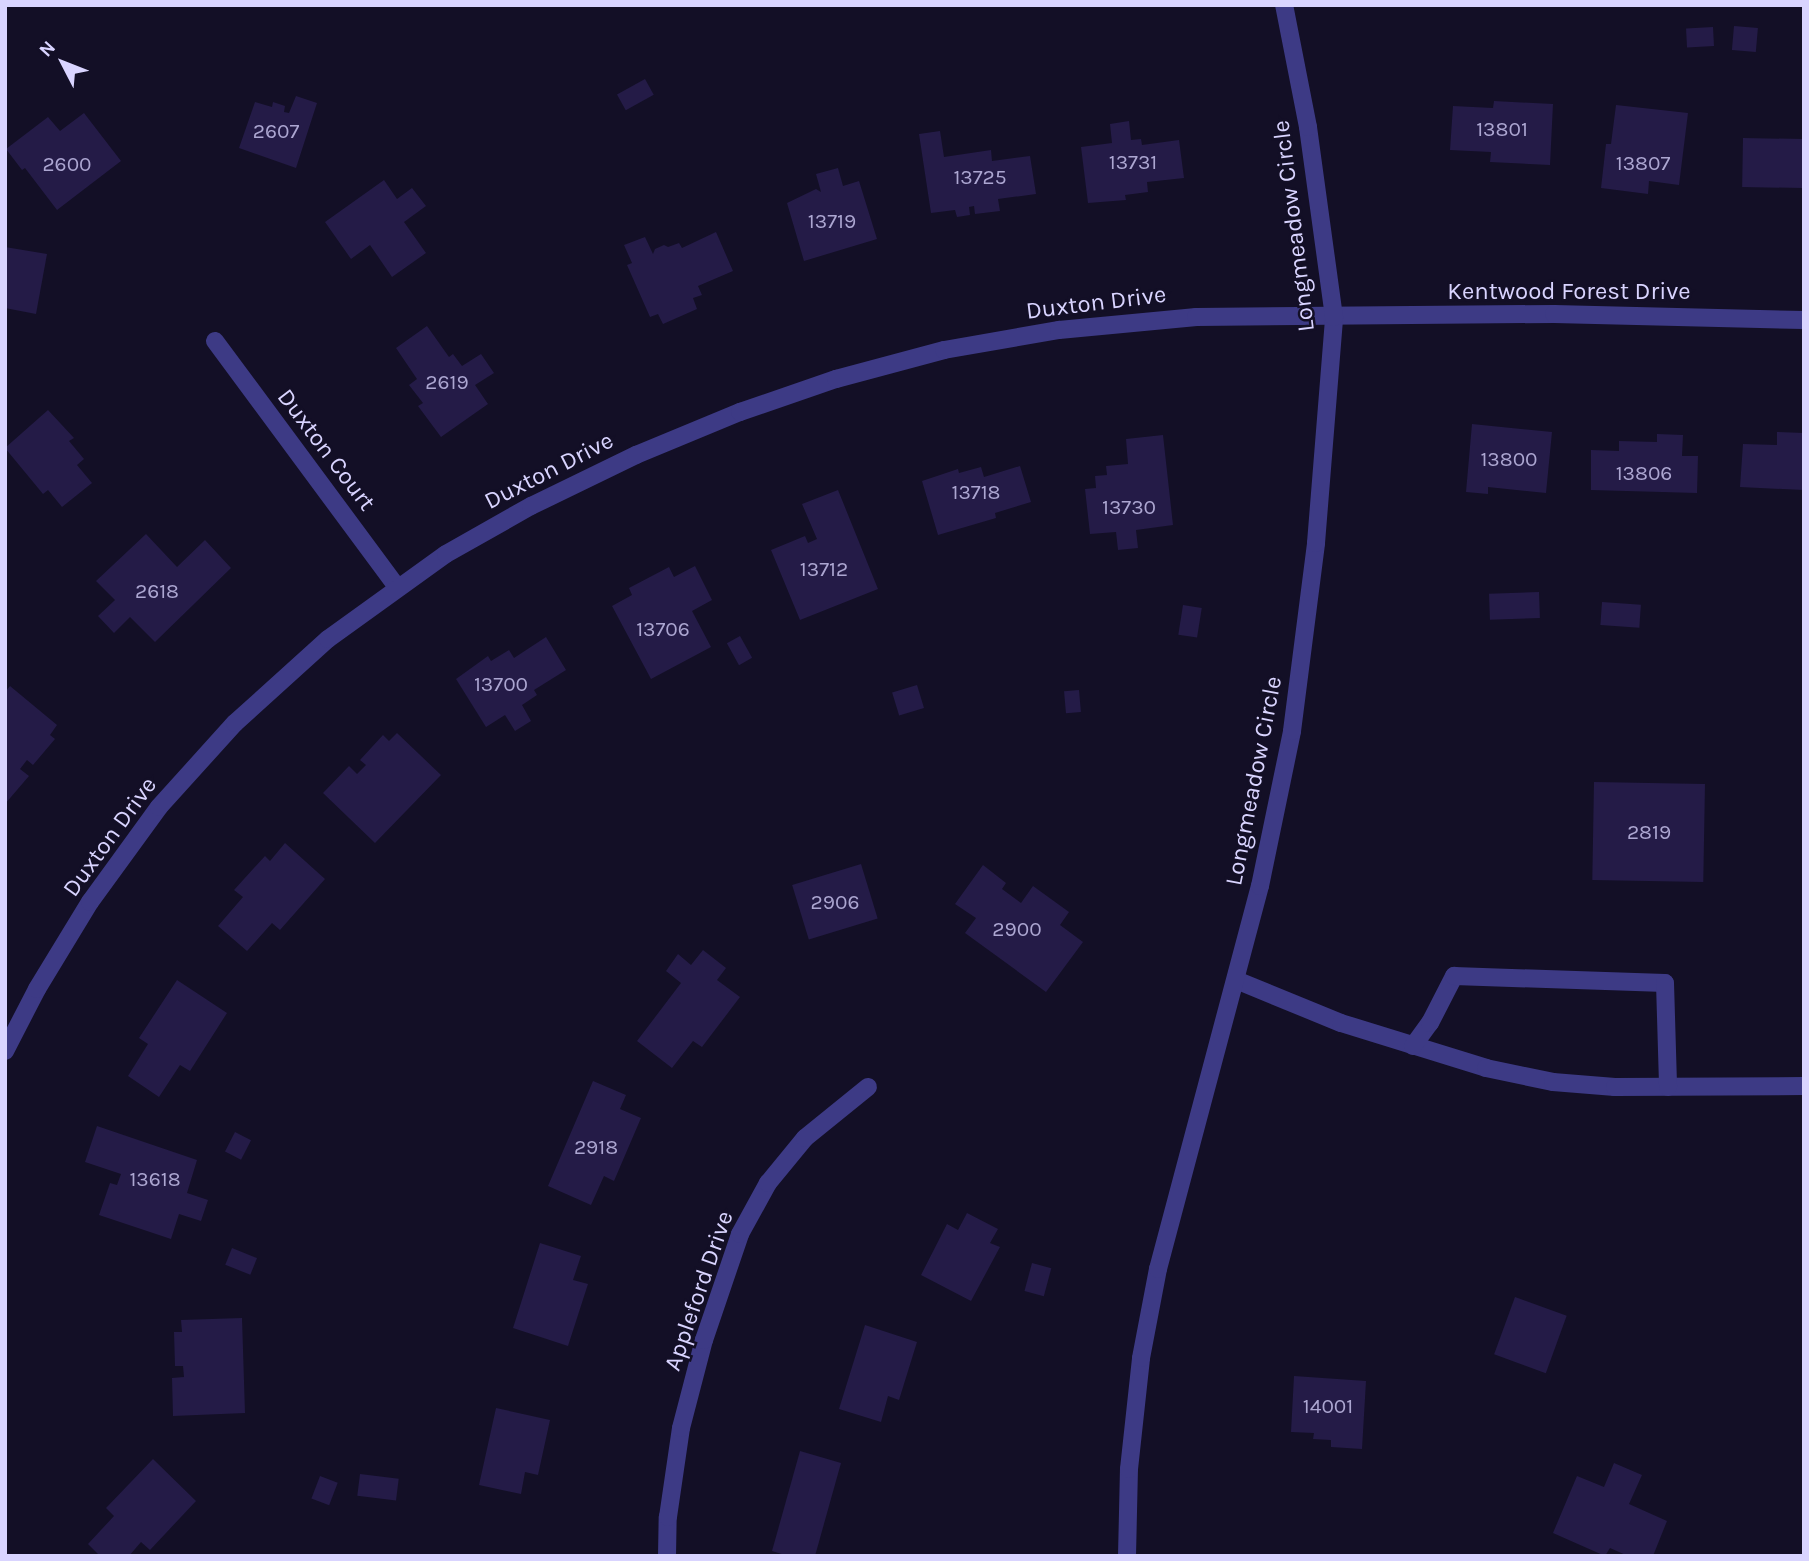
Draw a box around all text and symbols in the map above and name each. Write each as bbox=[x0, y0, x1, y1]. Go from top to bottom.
north arrow bbox=[28, 28, 98, 98]
text: N bbox=[35, 37, 60, 61]
house number: 13801 bbox=[1476, 116, 1528, 142]
house number: 2607 bbox=[253, 118, 299, 144]
street label: Longmeadow Circle bbox=[1267, 119, 1321, 333]
house number: 13731 bbox=[1109, 149, 1157, 175]
house number: 13807 bbox=[1616, 150, 1670, 176]
house number: 2600 bbox=[42, 151, 92, 177]
house number: 13725 bbox=[953, 164, 1007, 190]
house number: 13719 bbox=[808, 208, 856, 234]
street label: Kentwood Forest Drive bbox=[1447, 278, 1691, 306]
street label: Duxton Drive bbox=[1024, 280, 1168, 326]
house number: 2619 bbox=[425, 369, 469, 395]
street label: Duxton Court bbox=[271, 383, 381, 517]
street label: Duxton Drive bbox=[480, 426, 618, 516]
house number: 13800 bbox=[1480, 446, 1538, 472]
house number: 13806 bbox=[1616, 460, 1672, 486]
house number: 13718 bbox=[951, 479, 1001, 505]
house number: 13730 bbox=[1102, 494, 1156, 520]
house number: 13712 bbox=[800, 556, 848, 582]
house number: 2618 bbox=[135, 578, 179, 604]
house number: 13706 bbox=[636, 616, 690, 642]
house number: 13700 bbox=[474, 671, 528, 697]
street label: Longmeadow Circle bbox=[1220, 674, 1288, 888]
street label: Duxton Drive bbox=[57, 771, 163, 903]
house number: 2819 bbox=[1627, 819, 1671, 845]
house number: 2906 bbox=[811, 889, 859, 915]
house number: 2900 bbox=[992, 916, 1042, 942]
house number: 2918 bbox=[574, 1134, 618, 1160]
house number: 13618 bbox=[129, 1166, 181, 1192]
street label: Appleford Drive bbox=[658, 1207, 740, 1375]
house number: 14001 bbox=[1303, 1393, 1353, 1419]

